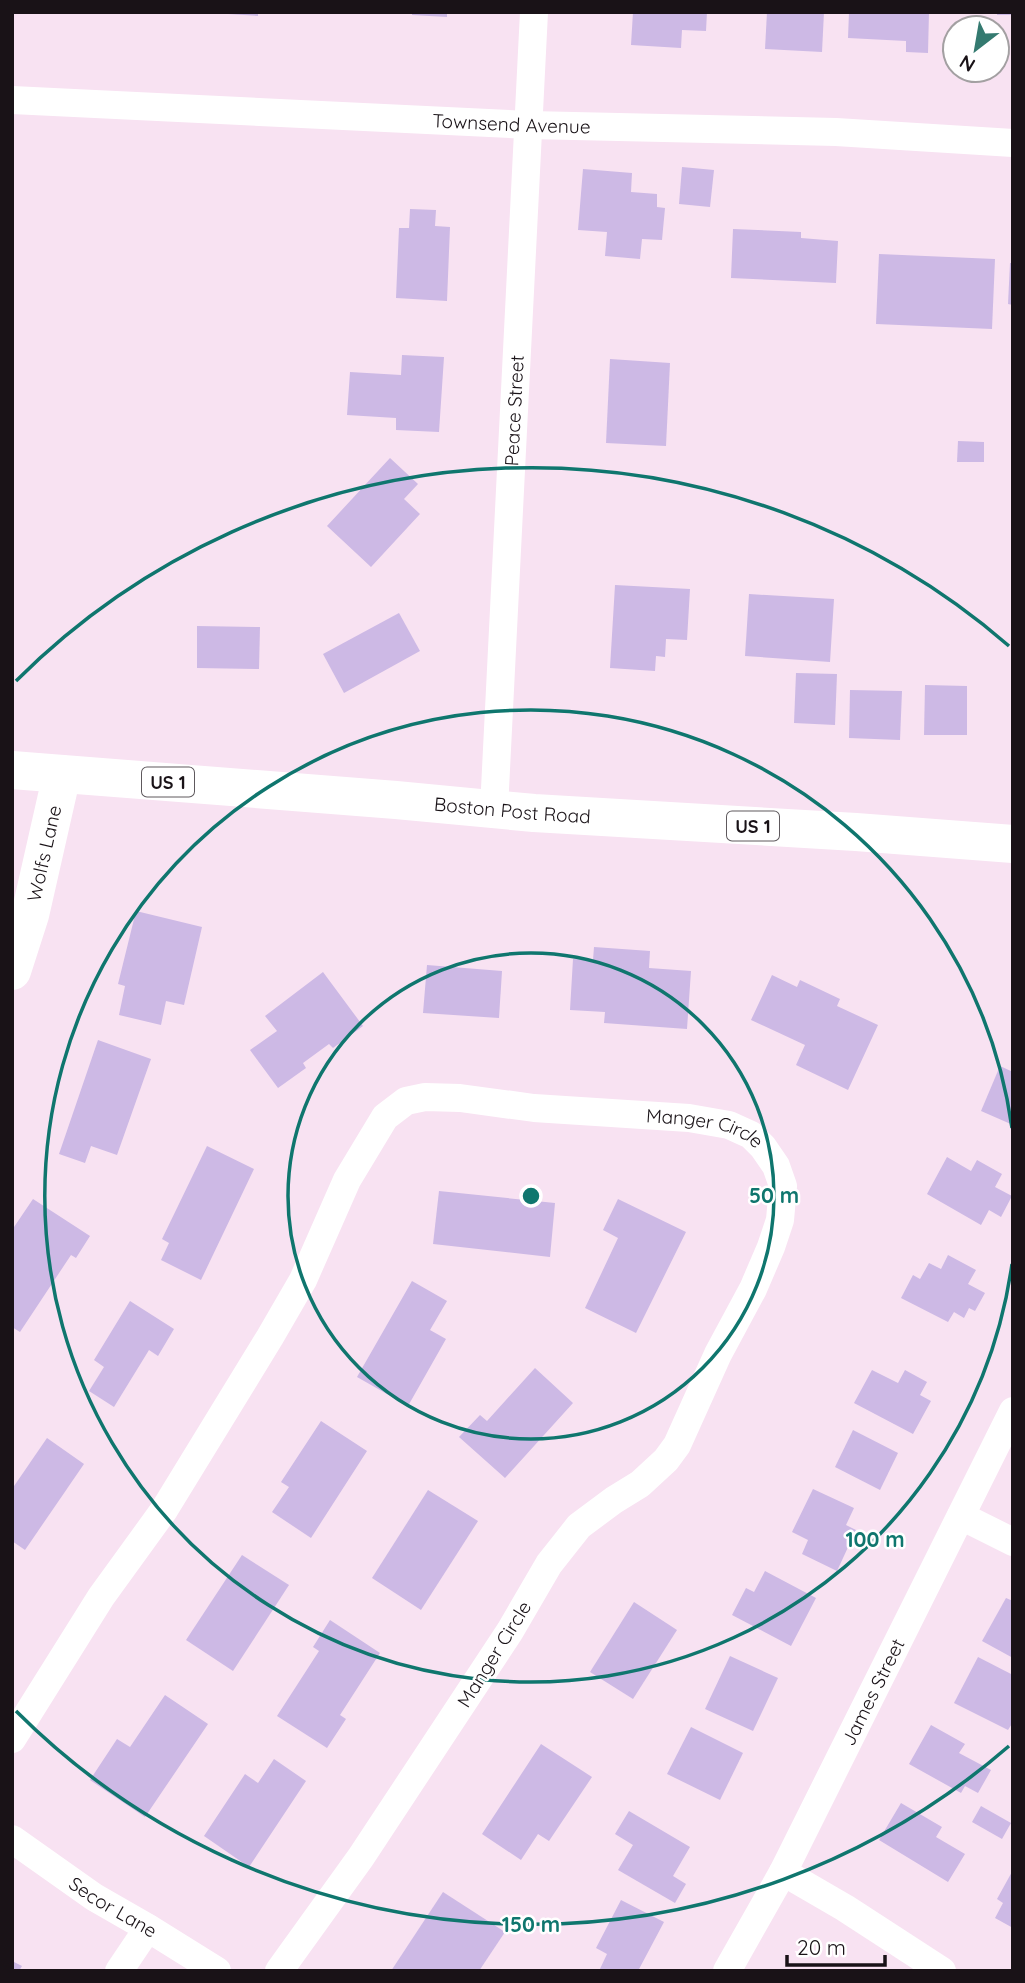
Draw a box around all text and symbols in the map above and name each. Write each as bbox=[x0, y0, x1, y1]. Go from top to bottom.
north arrow bbox=[941, 14, 1011, 84]
text: N bbox=[955, 50, 979, 77]
street label: Townsend Avenue bbox=[432, 108, 591, 138]
street label: Peace Street bbox=[499, 354, 529, 467]
road number: US 1 bbox=[142, 768, 194, 796]
street label: Boston Post Road bbox=[433, 792, 591, 828]
street label: Wolfs Lane bbox=[21, 803, 67, 904]
road number: US 1 bbox=[727, 812, 779, 840]
street label: Manger Circle bbox=[645, 1103, 769, 1153]
text: 50 m bbox=[749, 1182, 799, 1208]
centre of rings bbox=[519, 1184, 543, 1208]
text: 100 m bbox=[845, 1526, 905, 1552]
street label: Manger Circle bbox=[452, 1596, 536, 1712]
street label: James Street bbox=[836, 1634, 910, 1749]
street label: Secor Lane bbox=[64, 1871, 162, 1943]
text: 150 m bbox=[502, 1911, 560, 1937]
scale bar bbox=[787, 1924, 885, 1968]
text: 20 m bbox=[797, 1934, 846, 1960]

